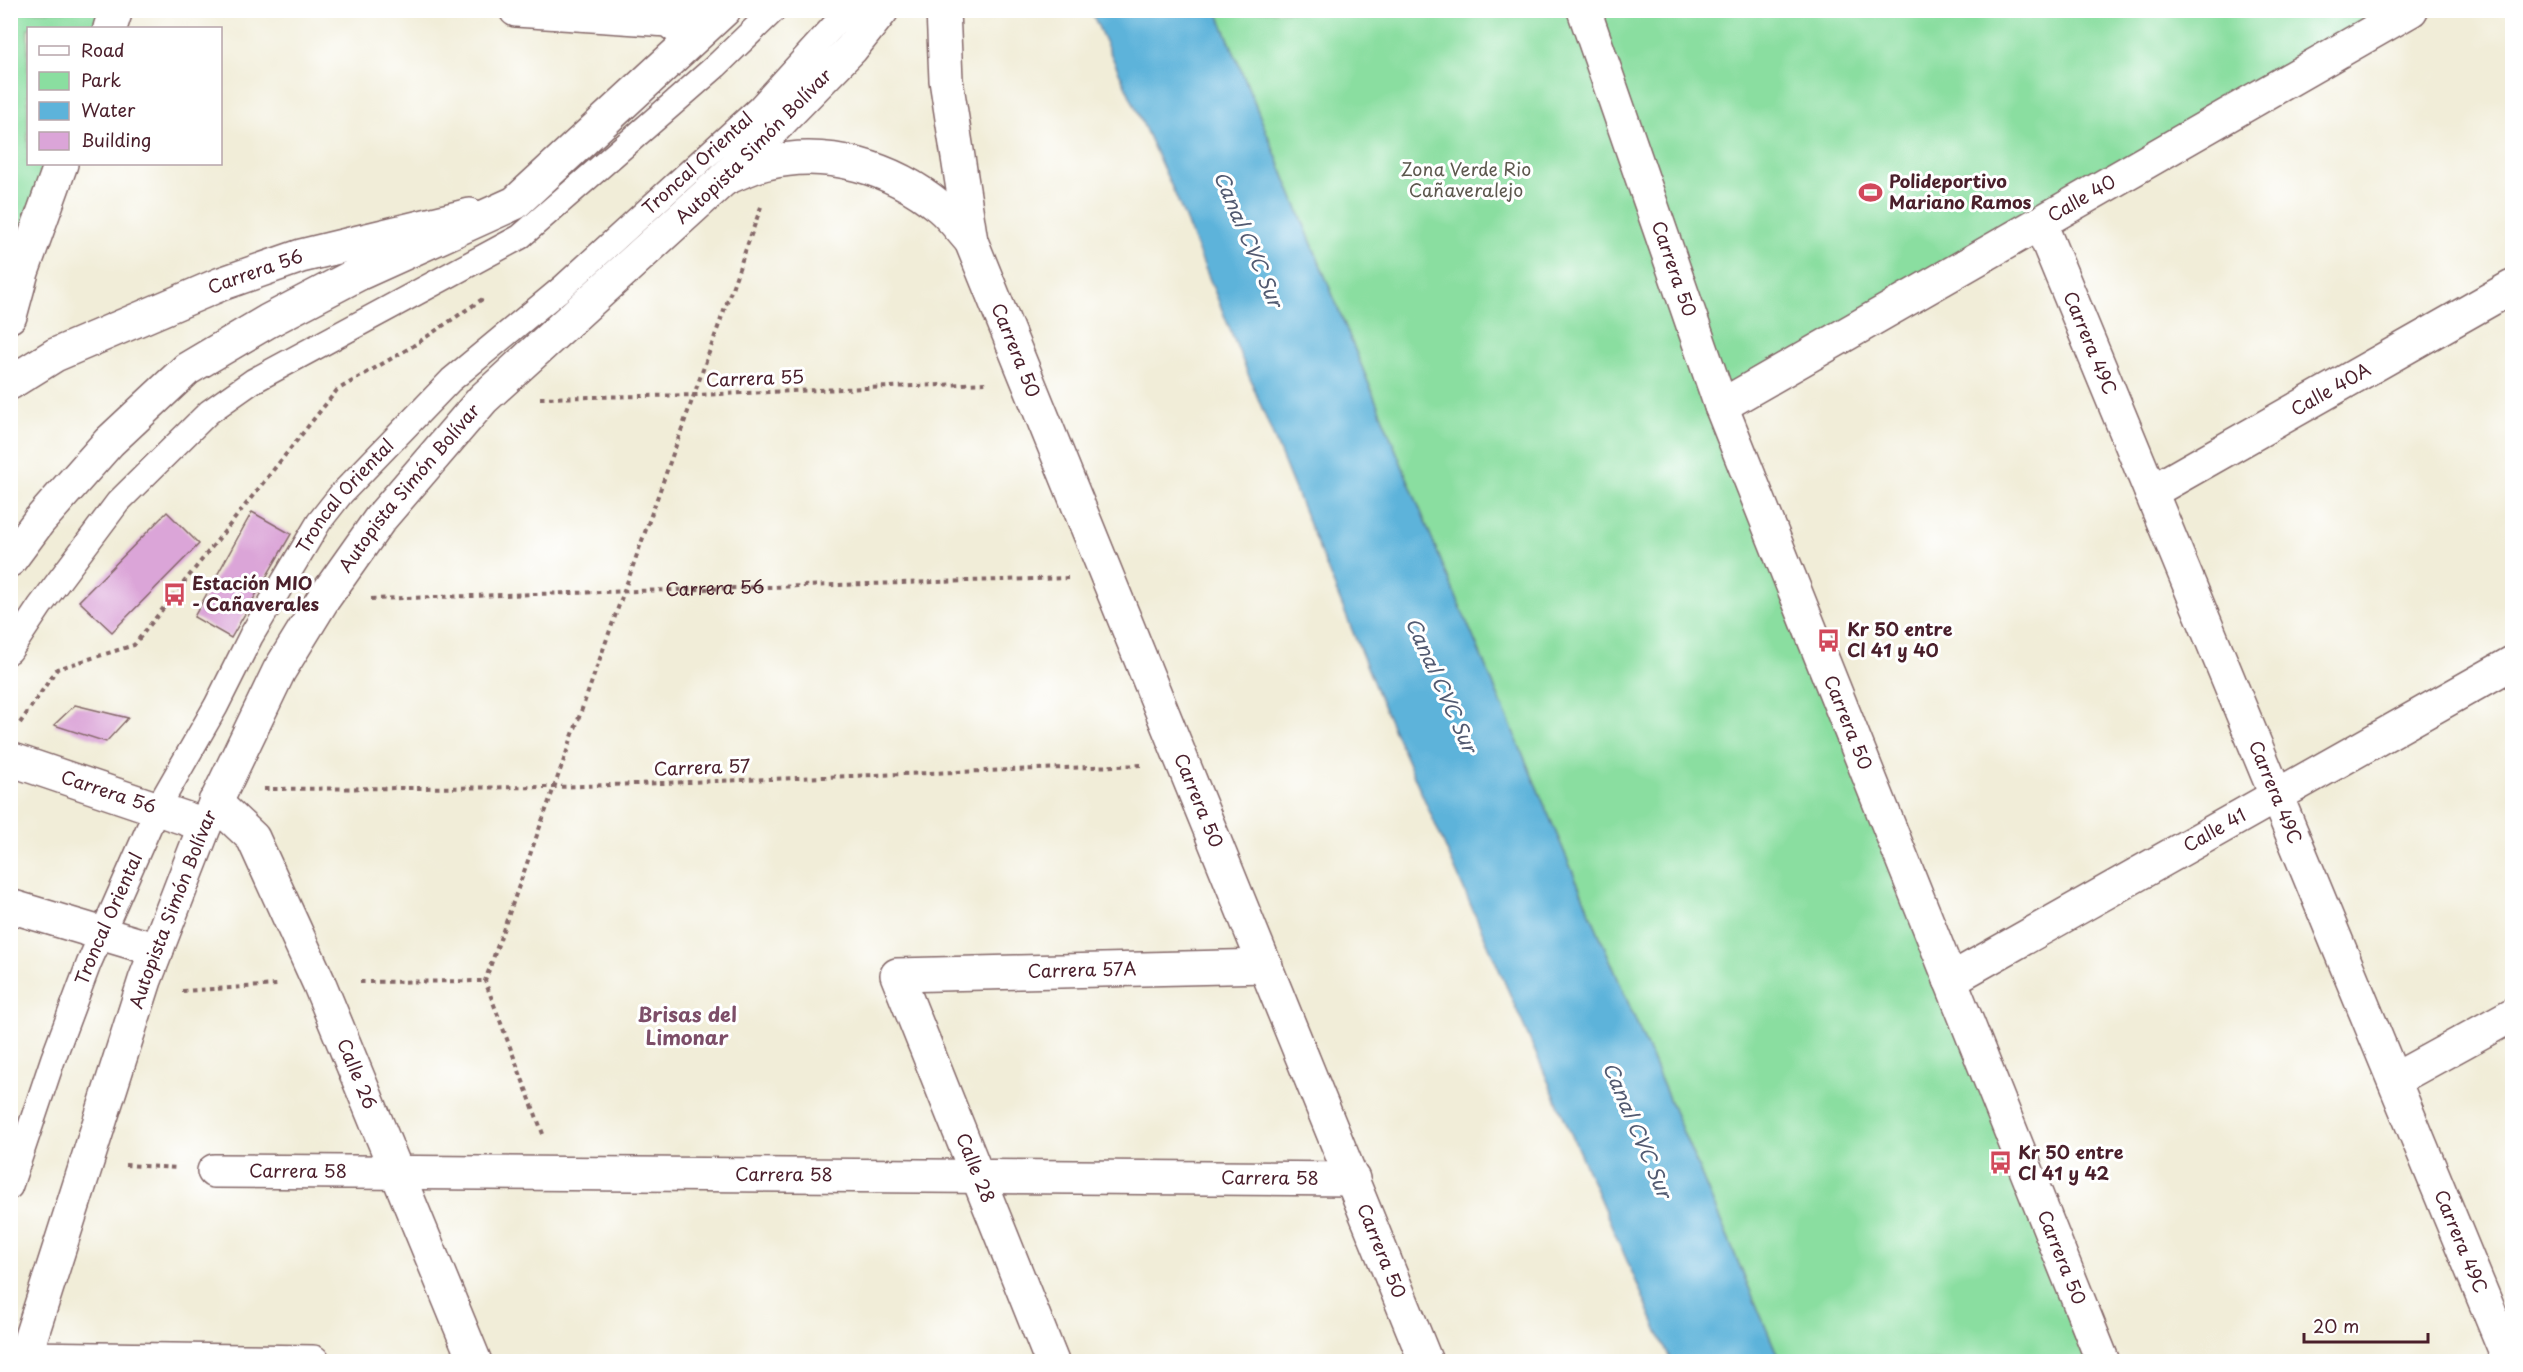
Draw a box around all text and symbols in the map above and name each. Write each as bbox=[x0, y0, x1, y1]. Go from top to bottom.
legend bbox=[27, 27, 222, 165]
text: Road bbox=[81, 36, 125, 63]
street label: Autopista Simón Bolívar bbox=[668, 61, 838, 229]
text: Park bbox=[81, 66, 121, 93]
text: Water bbox=[81, 96, 136, 123]
street label: Troncal Oriental bbox=[635, 105, 758, 220]
text: Building bbox=[81, 126, 151, 153]
park label: Zona Verde Rio Cañaveralejo bbox=[1401, 155, 1531, 203]
water label: Canal CVC Sur bbox=[1207, 166, 1292, 313]
place label: Polideportivo Mariano Ramos bbox=[1889, 167, 2032, 215]
street label: Calle 40 bbox=[2042, 167, 2120, 228]
sports icon: Polideportivo Mariano Ramos bbox=[1858, 179, 1884, 205]
street label: Carrera 50 bbox=[1646, 217, 1704, 320]
street label: Carrera 56 bbox=[203, 241, 306, 300]
street label: Carrera 49C bbox=[2058, 287, 2124, 398]
street label: Carrera 50 bbox=[986, 299, 1048, 401]
street label: Calle 40A bbox=[2285, 355, 2375, 422]
street label: Carrera 55 bbox=[705, 362, 805, 393]
street label: Autopista Simón Bolívar bbox=[331, 396, 486, 578]
street label: Troncal Oriental bbox=[288, 432, 399, 558]
place label: Estación MIO - Cañaverales bbox=[192, 569, 320, 617]
street label: Carrera 56 bbox=[665, 572, 765, 602]
bus stop icon: Estación MIO - Cañaverales bbox=[161, 581, 187, 607]
water label: Canal CVC Sur bbox=[1399, 612, 1486, 759]
place label: Kr 50 entre Cl 41 y 40 bbox=[1847, 615, 1953, 663]
bus stop icon: Kr 50 entre Cl 41 y 40 bbox=[1816, 627, 1842, 653]
street label: Carrera 50 bbox=[1818, 671, 1880, 773]
street label: Carrera 49C bbox=[2243, 736, 2310, 848]
street label: Carrera 50 bbox=[1168, 749, 1231, 851]
street label: Carrera 57 bbox=[653, 751, 751, 782]
street label: Carrera 56 bbox=[58, 762, 160, 820]
street label: Calle 41 bbox=[2178, 801, 2250, 858]
street label: Autopista Simón Bolívar bbox=[122, 804, 223, 1012]
street label: Troncal Oriental bbox=[67, 848, 148, 988]
street label: Carrera 57A bbox=[1027, 954, 1137, 984]
district label: Brisas del Limonar bbox=[637, 999, 737, 1052]
street label: Calle 26 bbox=[331, 1034, 384, 1113]
water label: Canal CVC Sur bbox=[1596, 1057, 1681, 1204]
street label: Calle 28 bbox=[950, 1128, 1003, 1207]
place label: Kr 50 entre Cl 41 y 42 bbox=[2018, 1138, 2124, 1186]
bus stop icon: Kr 50 entre Cl 41 y 42 bbox=[1987, 1150, 2013, 1176]
street label: Carrera 58 bbox=[249, 1156, 347, 1184]
street label: Carrera 58 bbox=[735, 1160, 833, 1187]
street label: Carrera 58 bbox=[1221, 1163, 1319, 1191]
street label: Carrera 49C bbox=[2428, 1185, 2495, 1297]
street label: Carrera 50 bbox=[1351, 1199, 1414, 1302]
street label: Carrera 50 bbox=[2032, 1206, 2094, 1308]
scale bar bbox=[2304, 1306, 2428, 1344]
text: 20 m bbox=[2313, 1312, 2359, 1339]

